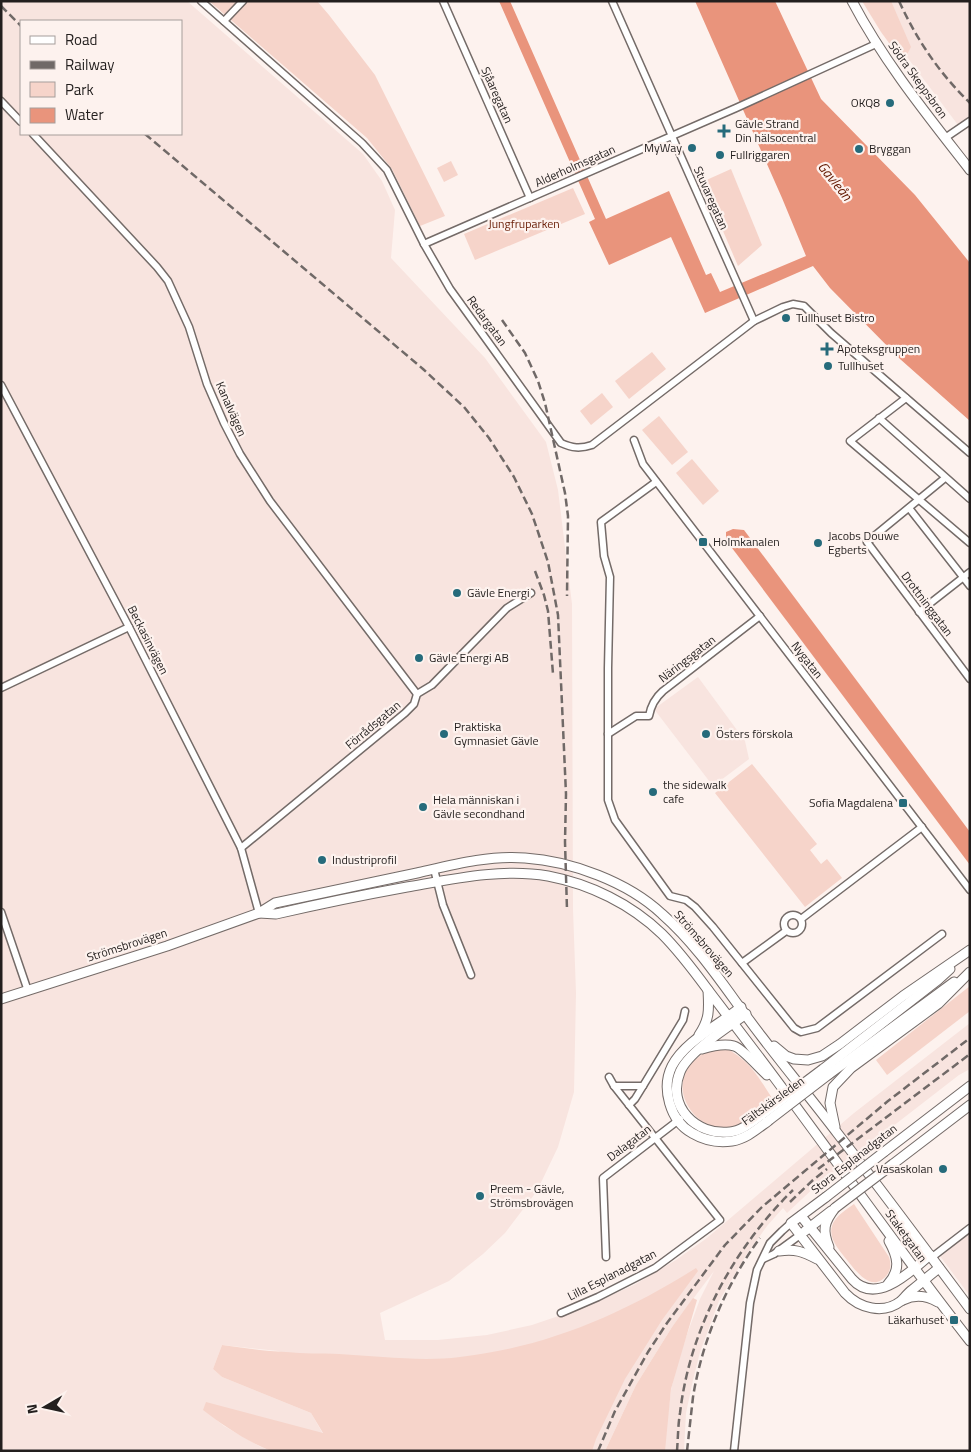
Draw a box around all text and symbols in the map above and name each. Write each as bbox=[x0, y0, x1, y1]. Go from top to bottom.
legend bbox=[20, 20, 182, 135]
text: Road bbox=[65, 28, 97, 51]
street label: Södra Skeppsbron bbox=[884, 37, 953, 122]
text: Railway bbox=[65, 53, 115, 76]
street label: Sjåaregatan bbox=[477, 63, 518, 126]
text: Park bbox=[65, 78, 94, 101]
place label: OKQ8 bbox=[851, 93, 880, 112]
marker: OKQ8 bbox=[884, 97, 896, 109]
text: Water bbox=[65, 103, 104, 126]
place label: Gävle Strand Din hälsocentral bbox=[735, 114, 816, 147]
marker: Gävle Strand Din hälsocentral bbox=[717, 124, 731, 138]
place label: MyWay bbox=[644, 138, 682, 157]
street label: Alderholmsgatan bbox=[531, 139, 618, 192]
place label: Bryggan bbox=[869, 139, 911, 158]
marker: MyWay bbox=[686, 142, 698, 154]
marker: Bryggan bbox=[853, 143, 865, 155]
place label: Fullriggaren bbox=[730, 145, 790, 164]
marker: Fullriggaren bbox=[714, 149, 726, 161]
water label: Gavleån bbox=[813, 157, 858, 206]
street label: Stuvaregatan bbox=[689, 163, 734, 233]
park label: Jungfruparken bbox=[488, 214, 560, 233]
street label: Redargatan bbox=[462, 291, 512, 350]
place label: Tullhuset Bistro bbox=[796, 308, 875, 327]
marker: Tullhuset Bistro bbox=[780, 312, 792, 324]
place label: Apoteksgruppen bbox=[837, 339, 920, 358]
marker: Apoteksgruppen bbox=[821, 343, 833, 355]
place label: Tullhuset bbox=[838, 356, 885, 375]
marker: Tullhuset bbox=[822, 360, 834, 372]
street label: Kanalvägen bbox=[211, 378, 252, 439]
place label: Jacobs Douwe Egberts bbox=[828, 526, 899, 559]
place label: Holmkanalen bbox=[713, 532, 780, 551]
marker: Holmkanalen bbox=[697, 536, 709, 548]
marker: Jacobs Douwe Egberts bbox=[812, 537, 824, 549]
street label: Drottninggatan bbox=[897, 567, 958, 640]
place label: Gävle Energi bbox=[467, 583, 530, 602]
marker: Gävle Energi bbox=[451, 587, 463, 599]
street label: Beckasinvägen bbox=[123, 602, 174, 678]
street label: Näringsgatan bbox=[654, 630, 719, 687]
street label: Nygatan bbox=[787, 637, 828, 682]
place label: Gävle Energi AB bbox=[429, 648, 509, 667]
marker: Gävle Energi AB bbox=[413, 652, 425, 664]
street label: Förrådsgatan bbox=[341, 696, 405, 754]
place label: Praktiska Gymnasiet Gävle bbox=[454, 717, 539, 750]
place label: Östers förskola bbox=[716, 724, 793, 743]
marker: Praktiska Gymnasiet Gävle bbox=[438, 728, 450, 740]
marker: Östers förskola bbox=[700, 728, 712, 740]
place label: the sidewalk cafe bbox=[663, 775, 727, 808]
marker: the sidewalk cafe bbox=[647, 786, 659, 798]
place label: Hela människan i Gävle secondhand bbox=[433, 790, 525, 823]
place label: Sofia Magdalena bbox=[809, 793, 893, 812]
marker: Sofia Magdalena bbox=[897, 797, 909, 809]
marker: Hela människan i Gävle secondhand bbox=[417, 801, 429, 813]
place label: Industriprofil bbox=[332, 850, 397, 869]
marker: Industriprofil bbox=[316, 854, 328, 866]
street label: Strömsbrovägen bbox=[670, 906, 739, 981]
street label: Strömsbrovägen bbox=[84, 923, 170, 966]
street label: Fältskärsleden bbox=[737, 1071, 808, 1130]
street label: Stora Esplanadgatan bbox=[807, 1119, 901, 1198]
street label: Dalagatan bbox=[602, 1120, 655, 1166]
place label: Vasaskolan bbox=[876, 1159, 933, 1178]
marker: Vasaskolan bbox=[937, 1163, 949, 1175]
place label: Preem - Gävle, Strömsbrovägen bbox=[490, 1179, 574, 1212]
marker: Preem - Gävle, Strömsbrovägen bbox=[474, 1190, 486, 1202]
street label: Staketgatan bbox=[881, 1205, 932, 1266]
street label: Lilla Esplanadgatan bbox=[564, 1244, 660, 1305]
place label: Läkarhuset bbox=[888, 1310, 945, 1329]
marker: Läkarhuset bbox=[948, 1314, 960, 1326]
north arrow bbox=[20, 1382, 70, 1432]
text: N bbox=[21, 1403, 43, 1416]

